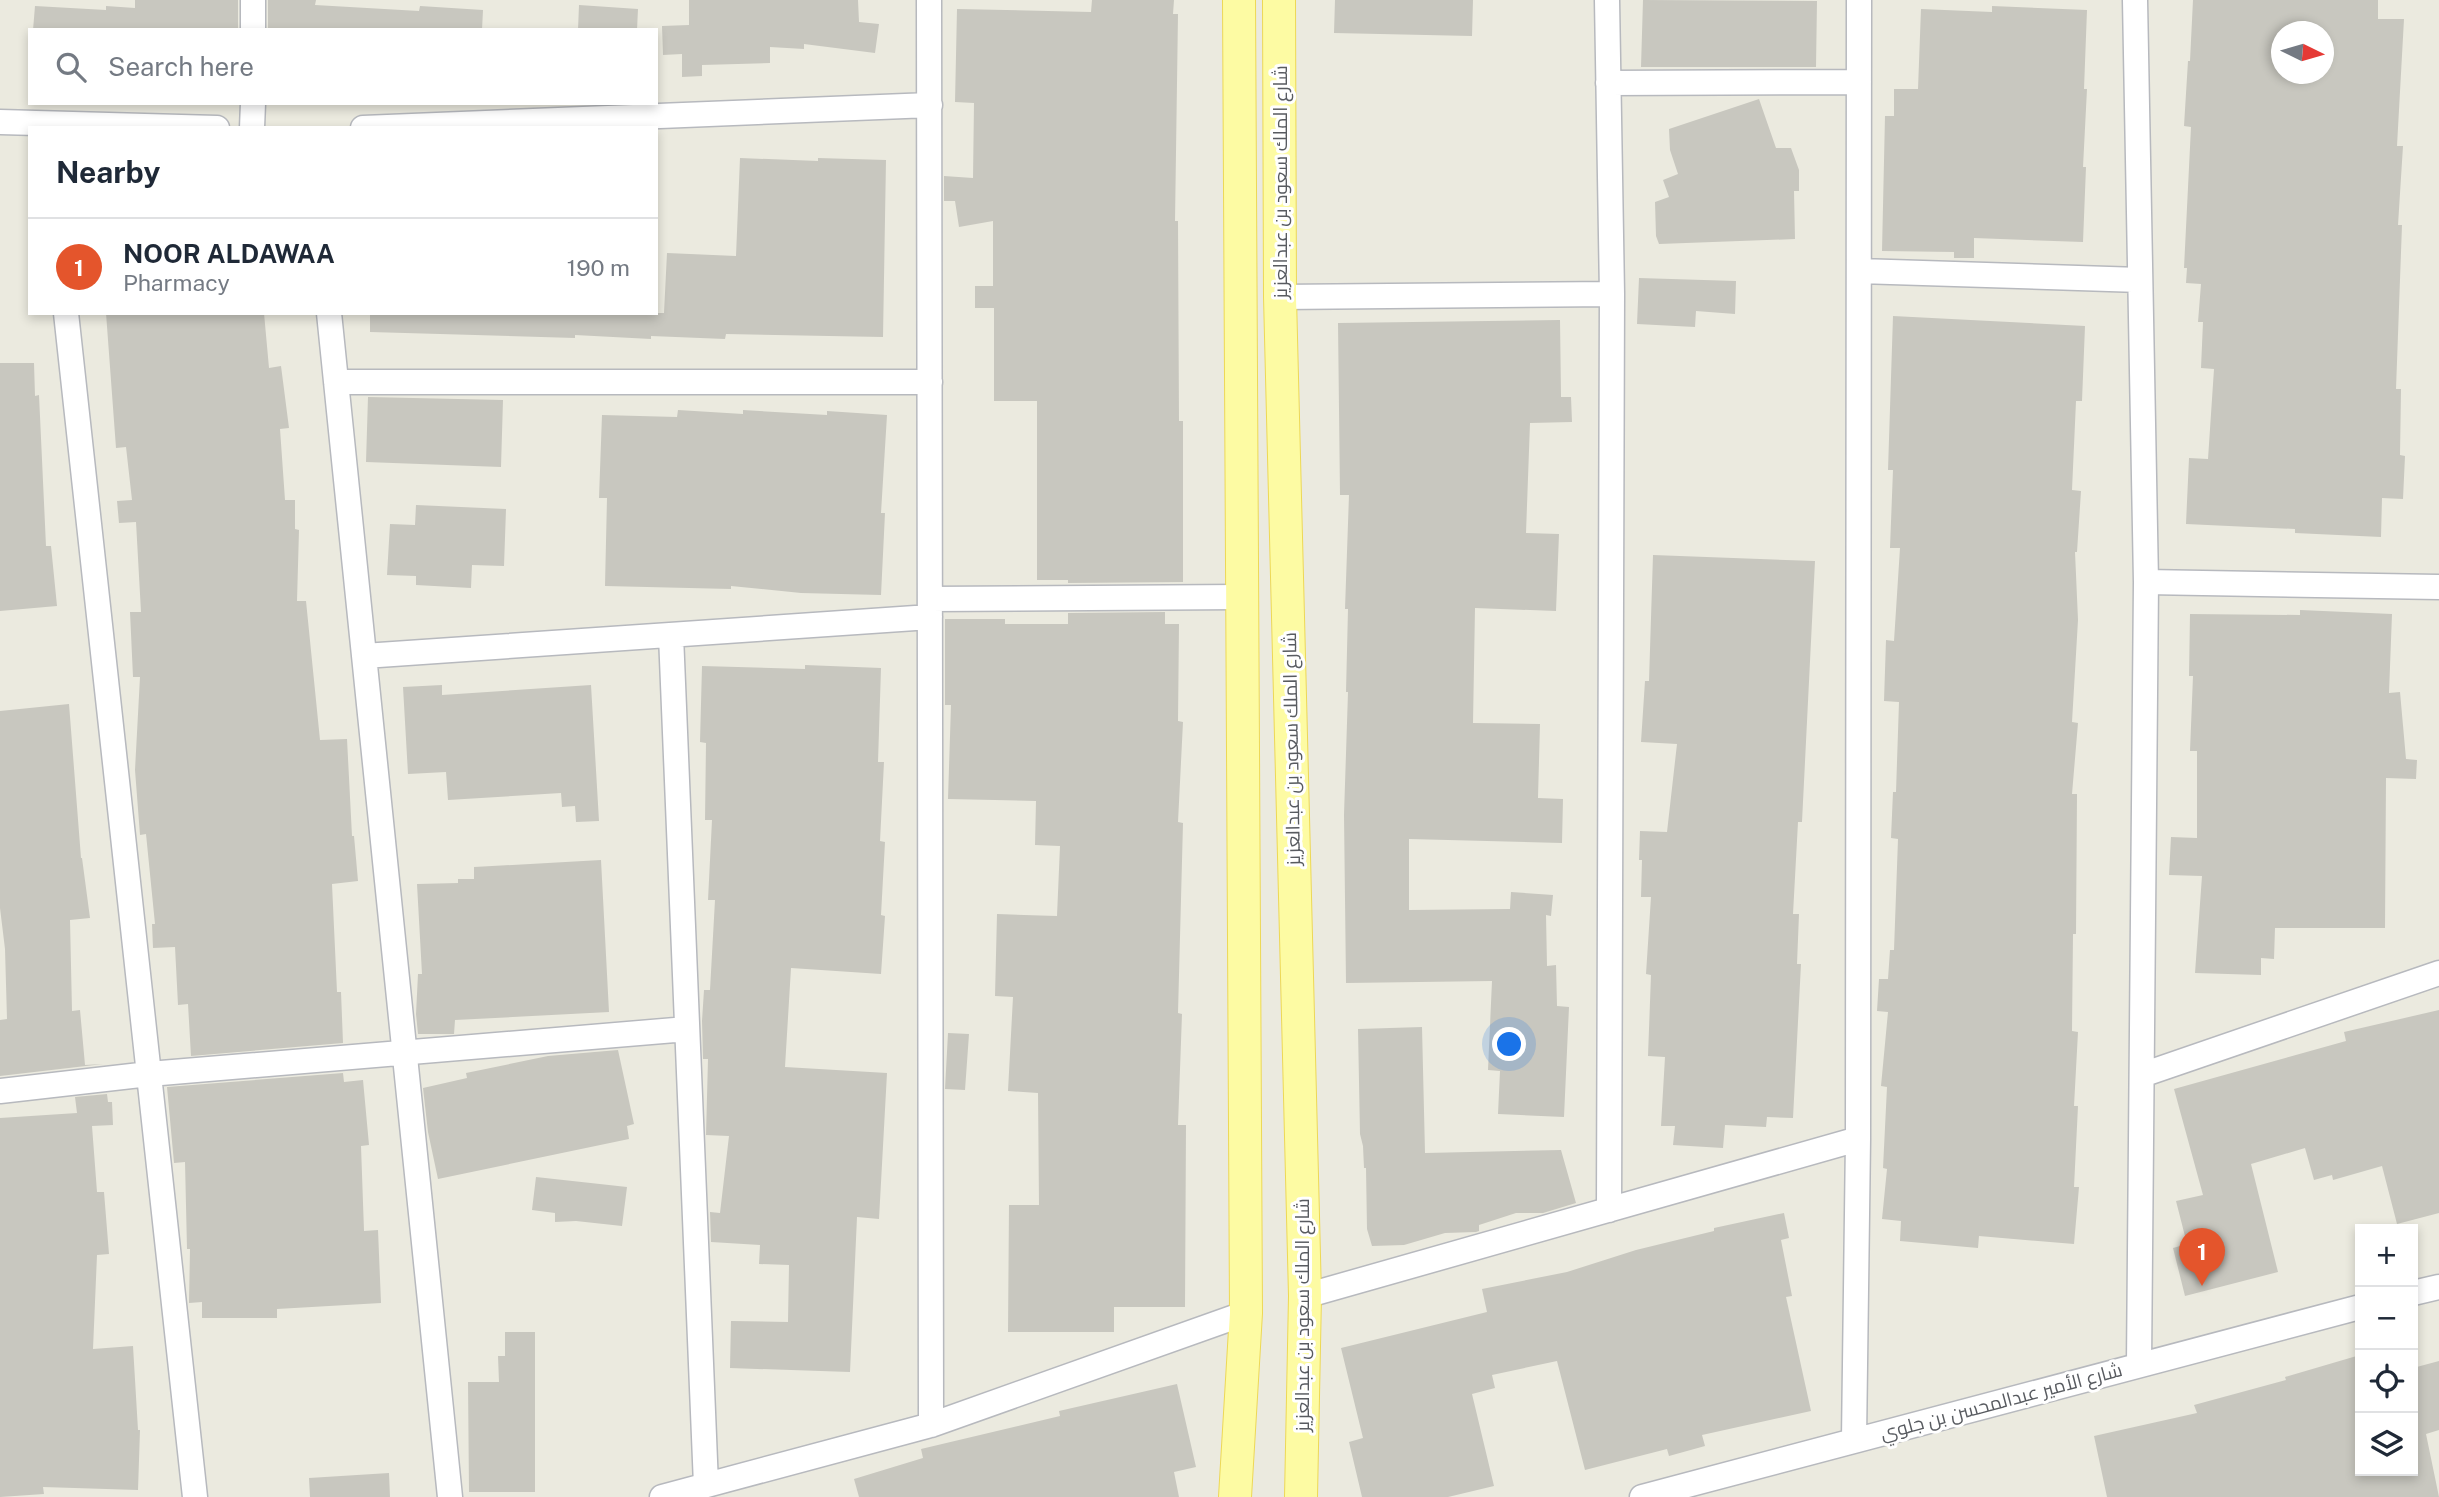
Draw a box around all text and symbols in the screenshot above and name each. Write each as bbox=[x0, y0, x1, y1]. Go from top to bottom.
north arrow bbox=[2271, 21, 2334, 84]
search box bbox=[28, 28, 658, 105]
icon: search bbox=[52, 48, 90, 86]
text: Search here bbox=[108, 51, 254, 82]
street label: شارع الملك سعود بن عبدالعزيز bbox=[1269, 65, 1294, 300]
text: Nearby bbox=[56, 154, 160, 190]
text: NOOR ALDAWAA bbox=[123, 238, 335, 269]
text: 1 bbox=[74, 254, 84, 281]
text: 190 m bbox=[567, 254, 630, 281]
text: Pharmacy bbox=[123, 269, 230, 296]
street label: شارع الملك سعود بن عبدالعزيز bbox=[1278, 632, 1307, 867]
your location bbox=[1492, 1027, 1526, 1061]
street label: شارع الملك سعود بن عبدالعزيز bbox=[1291, 1198, 1316, 1433]
map controls bbox=[2355, 1224, 2418, 1476]
button: + bbox=[2355, 1224, 2418, 1287]
pin: 1 bbox=[2179, 1228, 2225, 1286]
button: − bbox=[2355, 1287, 2418, 1350]
button: locate bbox=[2355, 1350, 2418, 1413]
street label: شارع الأمير عبدالمحسن بن جلوي bbox=[1878, 1358, 2126, 1448]
button: layers bbox=[2355, 1413, 2418, 1476]

